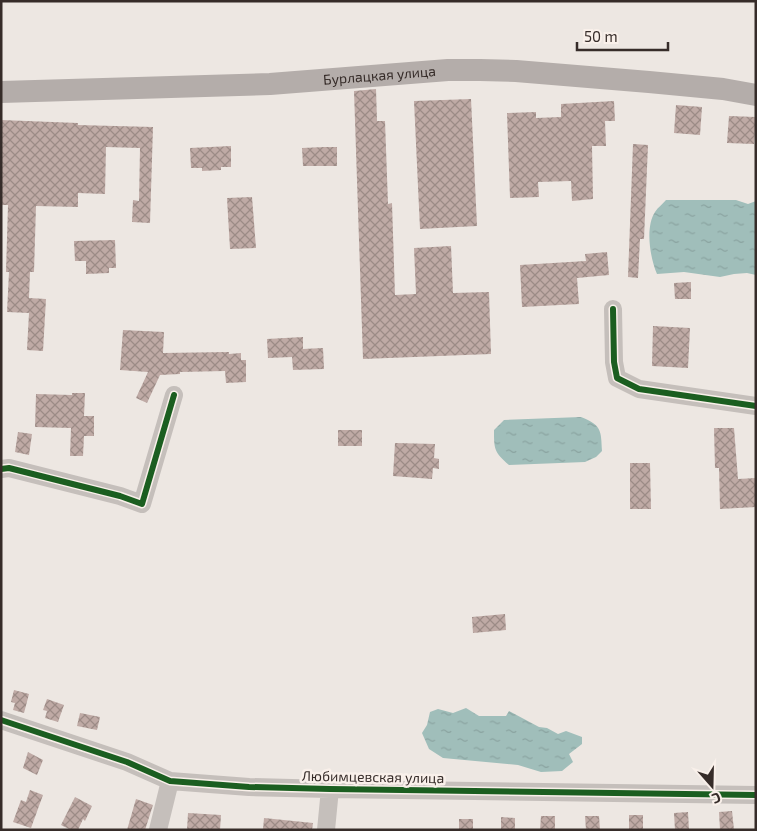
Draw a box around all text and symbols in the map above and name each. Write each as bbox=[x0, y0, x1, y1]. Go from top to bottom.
scale bar bbox=[577, 20, 668, 52]
text: 50 m bbox=[584, 27, 618, 45]
street label: Бурлацкая улица bbox=[323, 62, 436, 88]
north arrow bbox=[687, 761, 737, 811]
street label: Любимцевская улица bbox=[302, 767, 444, 786]
text: С bbox=[710, 789, 723, 808]

